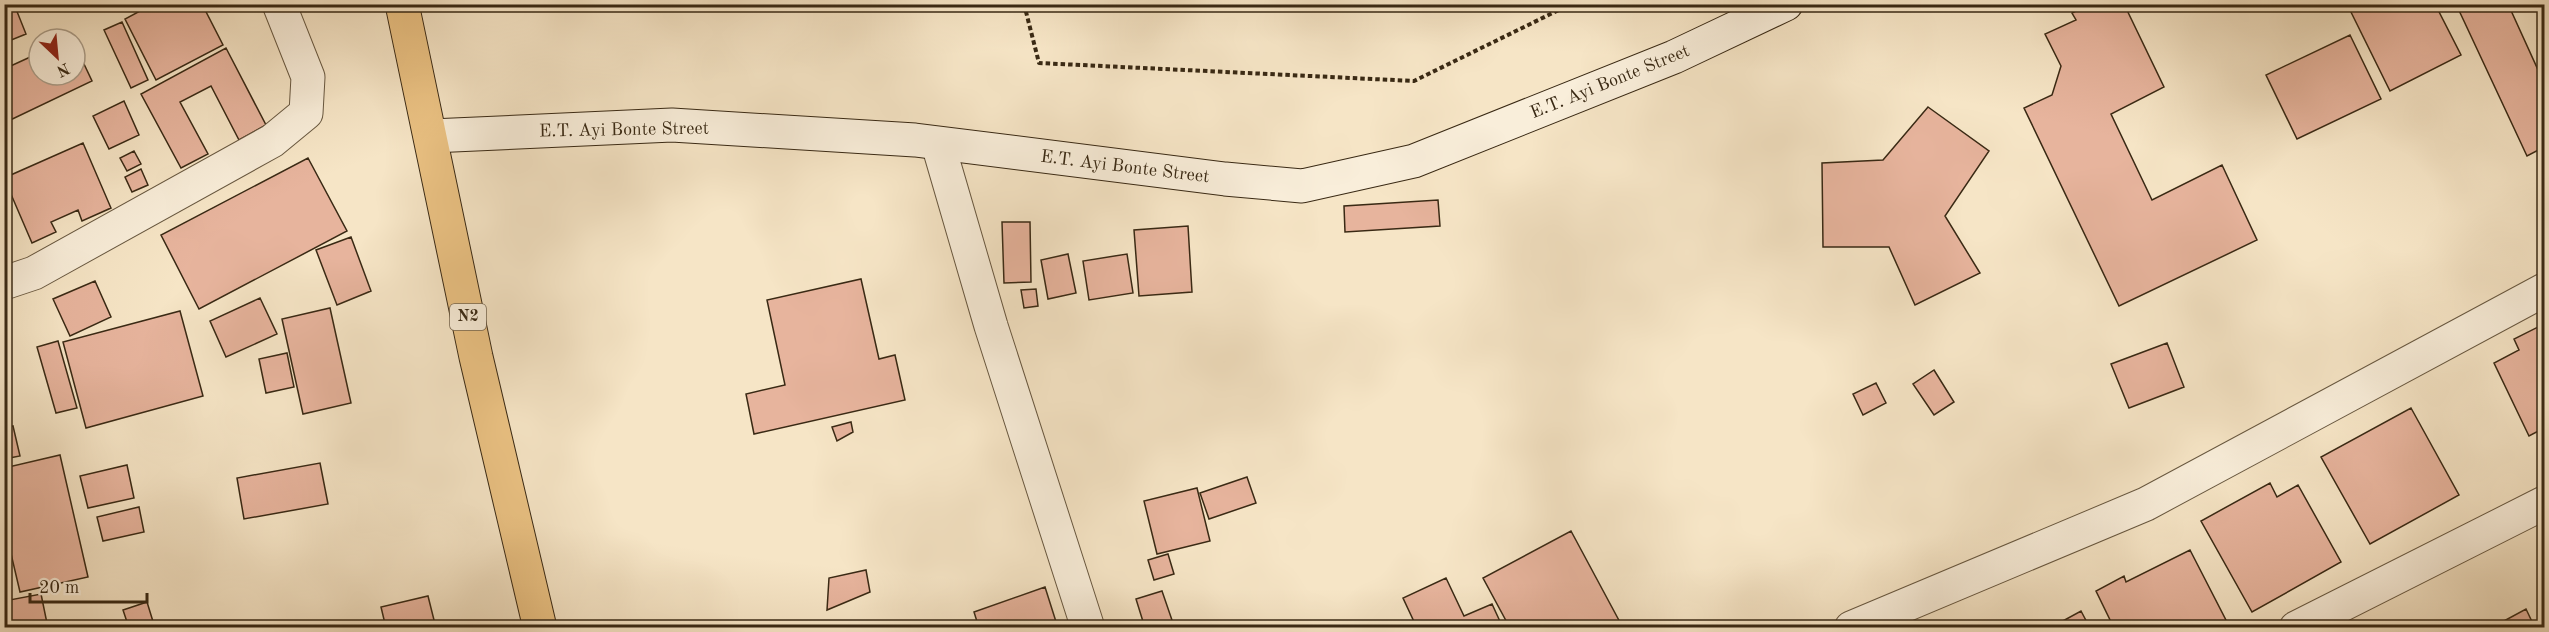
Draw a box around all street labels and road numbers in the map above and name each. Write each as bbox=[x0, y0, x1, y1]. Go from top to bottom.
street label: E.T. Ayi Bonte Street bbox=[1528, 42, 1692, 122]
street label: E.T. Ayi Bonte Street bbox=[539, 120, 709, 140]
street label: E.T. Ayi Bonte Street bbox=[1040, 148, 1210, 186]
road number: N2 bbox=[450, 304, 486, 330]

